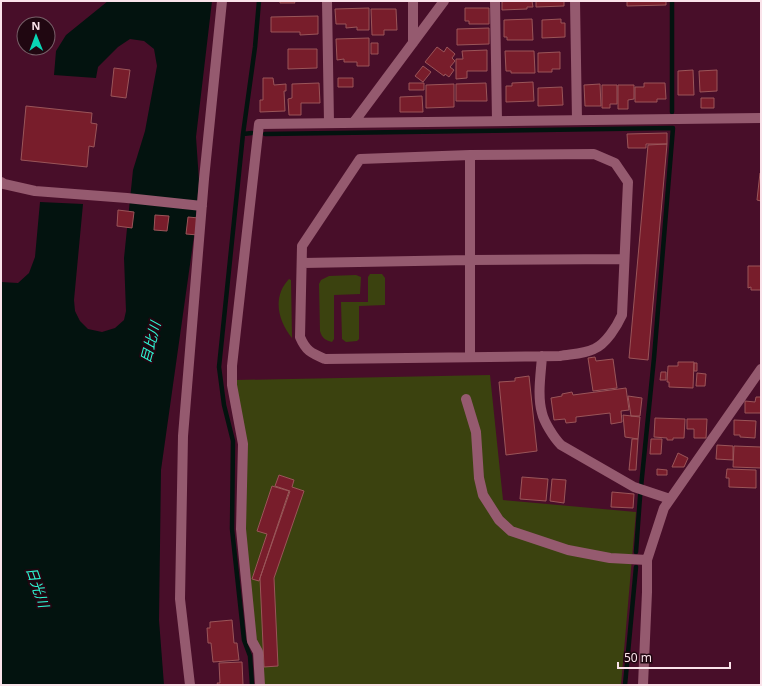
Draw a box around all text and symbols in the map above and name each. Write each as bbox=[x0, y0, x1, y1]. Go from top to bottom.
north arrow bbox=[16, 16, 56, 56]
text: N bbox=[31, 18, 40, 33]
water label: 目比川 bbox=[135, 317, 165, 365]
water label: 日光川 bbox=[22, 564, 54, 612]
scale bar bbox=[618, 644, 730, 670]
text: 50 m bbox=[624, 649, 652, 666]

